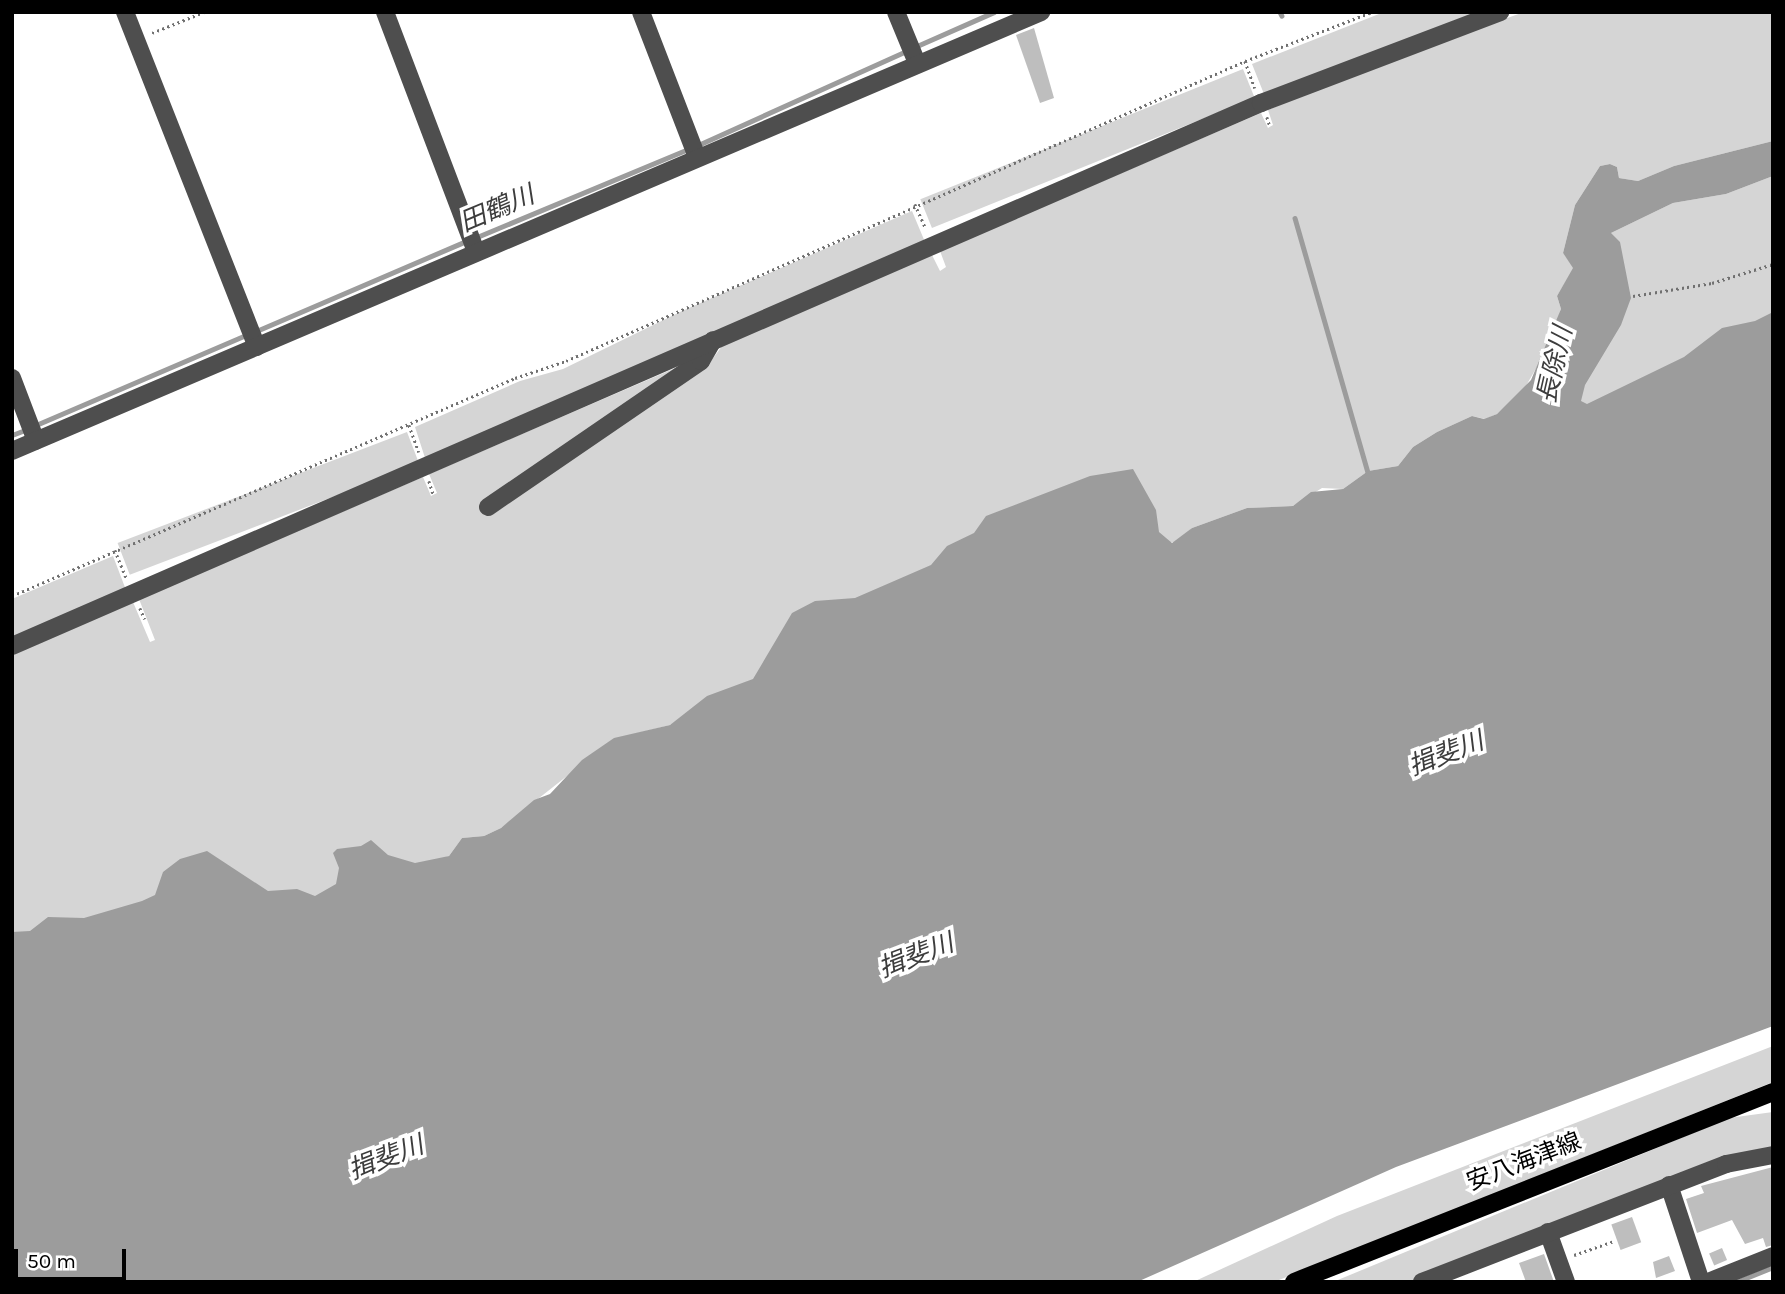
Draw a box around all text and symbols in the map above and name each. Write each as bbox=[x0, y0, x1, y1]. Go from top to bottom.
water label: 田鶴川 bbox=[455, 179, 539, 239]
water label: 長除川 bbox=[1531, 323, 1579, 407]
water label: 揖斐川 bbox=[1404, 725, 1488, 783]
water label: 揖斐川 bbox=[874, 927, 958, 985]
street label: 安八海津線 bbox=[1463, 1127, 1585, 1197]
water label: 揖斐川 bbox=[344, 1129, 428, 1187]
scale bar bbox=[18, 1234, 130, 1278]
text: 50 m bbox=[27, 1249, 76, 1273]

